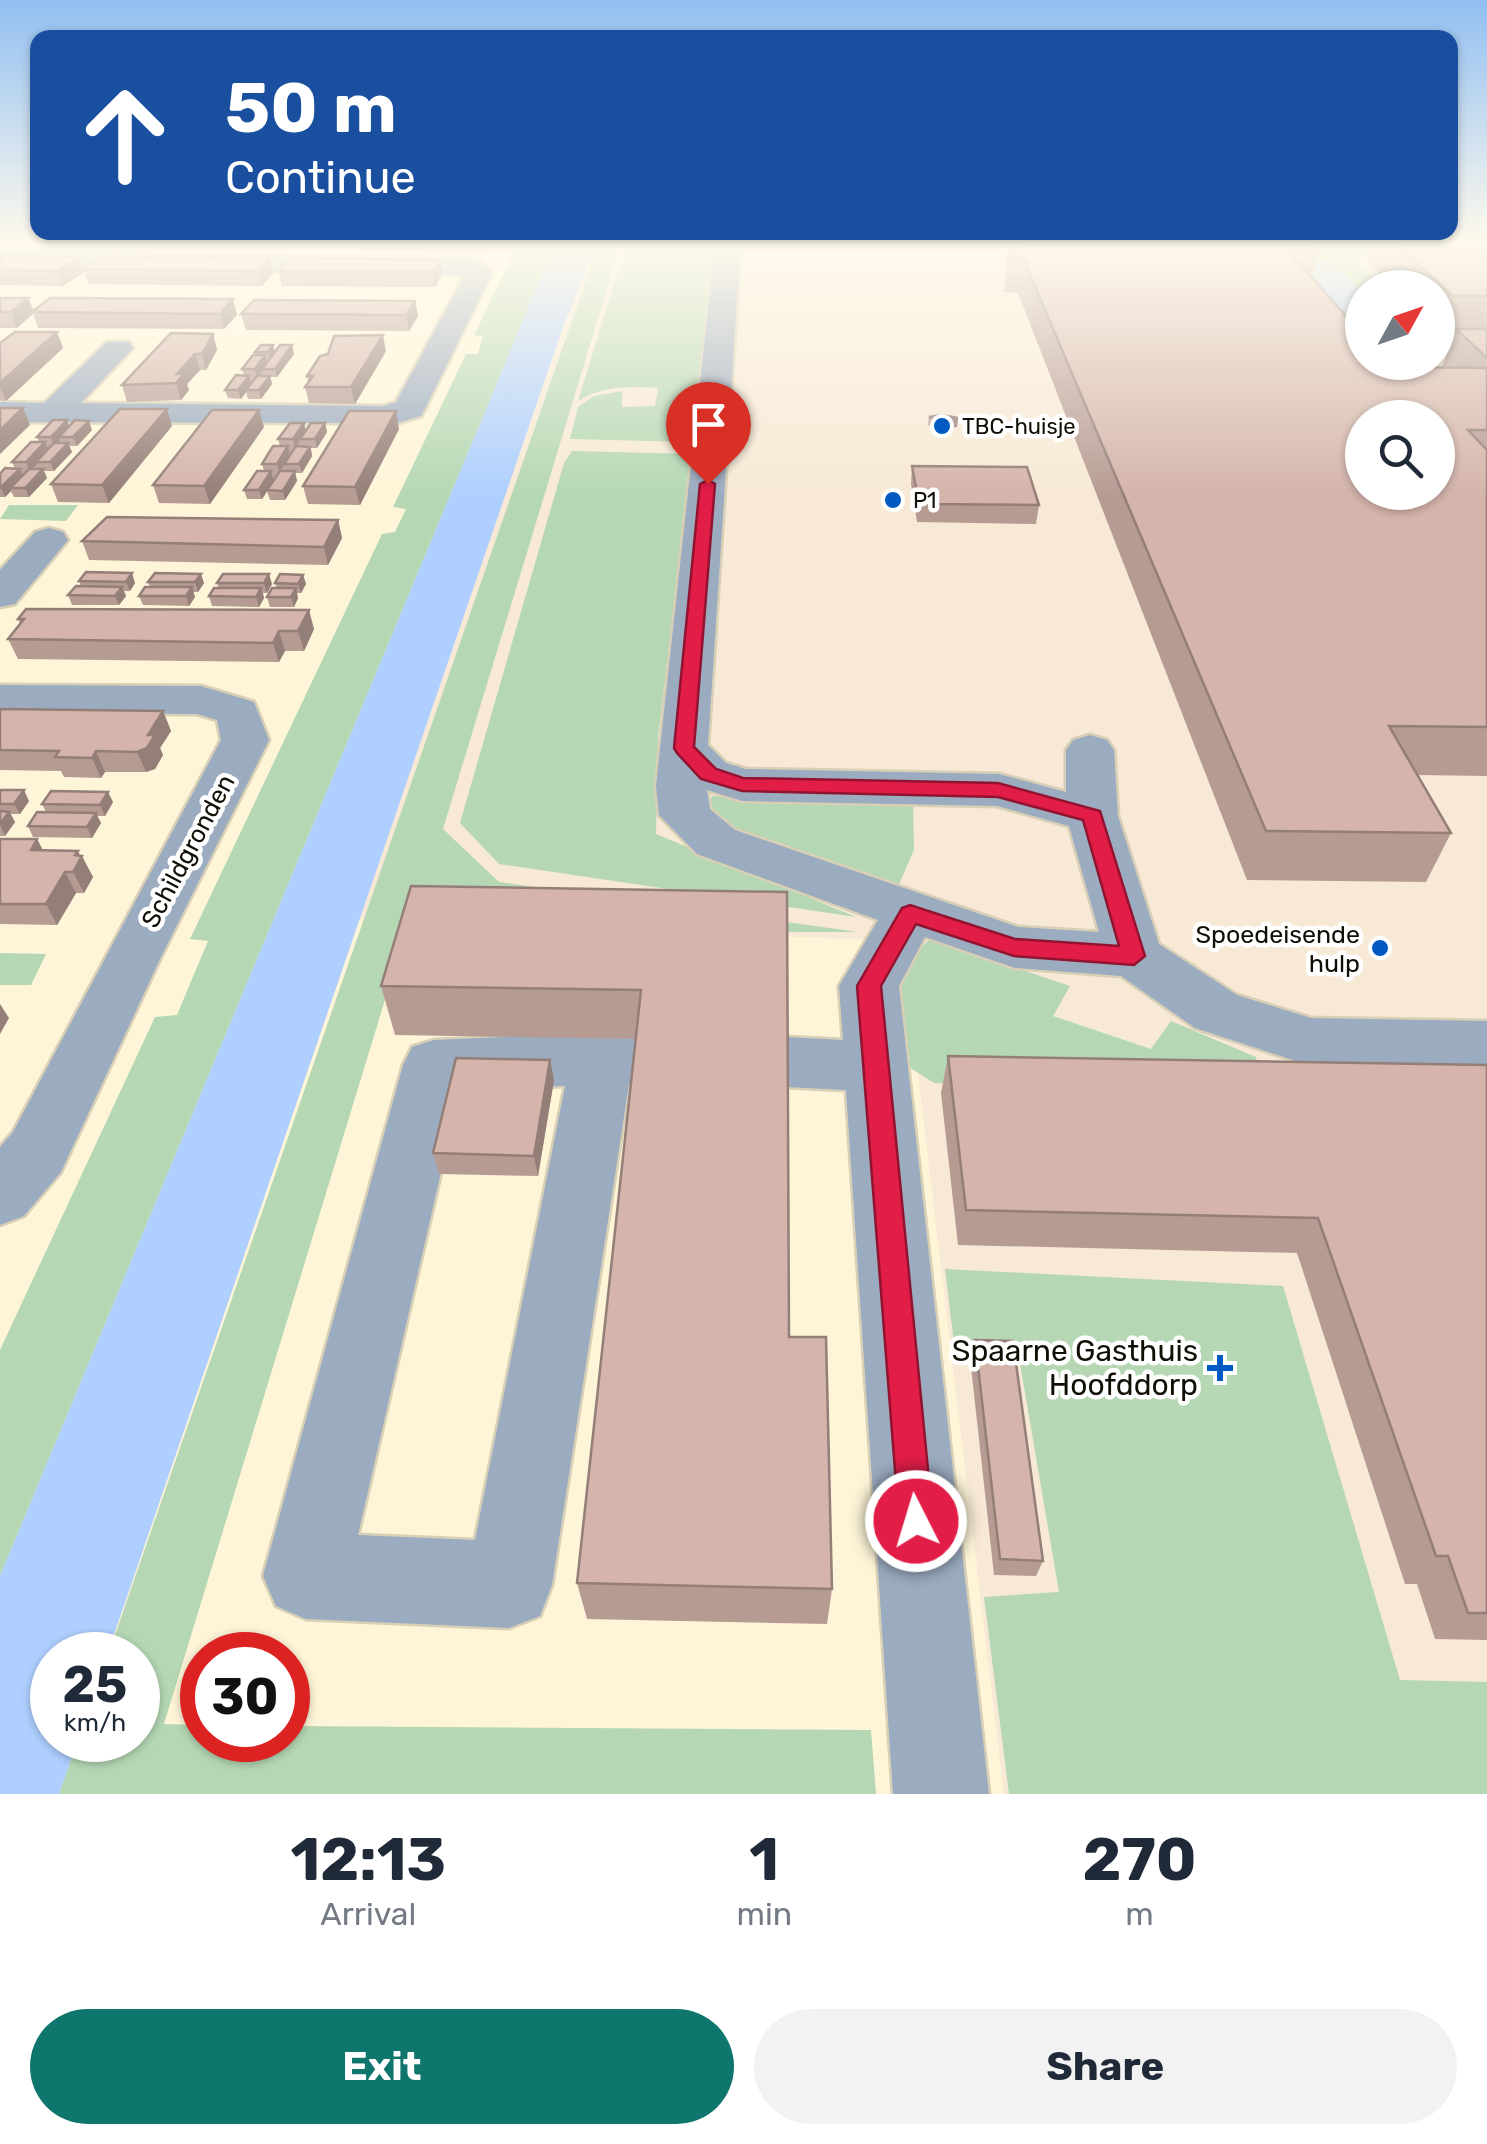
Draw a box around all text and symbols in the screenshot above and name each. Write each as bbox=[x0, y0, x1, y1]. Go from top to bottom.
text: 50 m bbox=[225, 67, 397, 150]
icon: ahead bbox=[60, 70, 190, 200]
text: Continue bbox=[225, 151, 416, 204]
north arrow bbox=[1345, 270, 1455, 380]
map controls bbox=[1345, 270, 1455, 510]
pin bbox=[666, 382, 751, 485]
icon: arrive bbox=[681, 397, 736, 452]
button: search bbox=[1345, 400, 1455, 510]
place label: TBC-huisje bbox=[962, 413, 1076, 440]
marker: TBC-huisje bbox=[931, 415, 953, 437]
place label: P1 bbox=[913, 487, 937, 514]
marker: P1 bbox=[882, 489, 904, 511]
street label: Schildgronden bbox=[135, 769, 241, 933]
place label: Spoedeisende hulp bbox=[1195, 920, 1360, 978]
marker: Spoedeisende hulp bbox=[1369, 937, 1391, 959]
place label: Spaarne Gasthuis Hoofddorp bbox=[952, 1333, 1198, 1403]
marker: Spaarne Gasthuis Hoofddorp bbox=[1207, 1355, 1233, 1381]
position arrow bbox=[864, 1469, 968, 1573]
speed limit sign: 30 bbox=[180, 1632, 310, 1762]
text: 25 bbox=[63, 1655, 127, 1715]
text: km/h bbox=[64, 1708, 126, 1737]
text: 12:13 bbox=[290, 1824, 446, 1895]
text: 1 bbox=[749, 1824, 779, 1895]
text: 270 bbox=[1082, 1824, 1197, 1895]
text: Arrival bbox=[320, 1895, 416, 1933]
text: min bbox=[736, 1895, 792, 1933]
text: m bbox=[1125, 1895, 1154, 1933]
button: Exit bbox=[30, 2009, 734, 2124]
button: Share bbox=[754, 2009, 1457, 2124]

